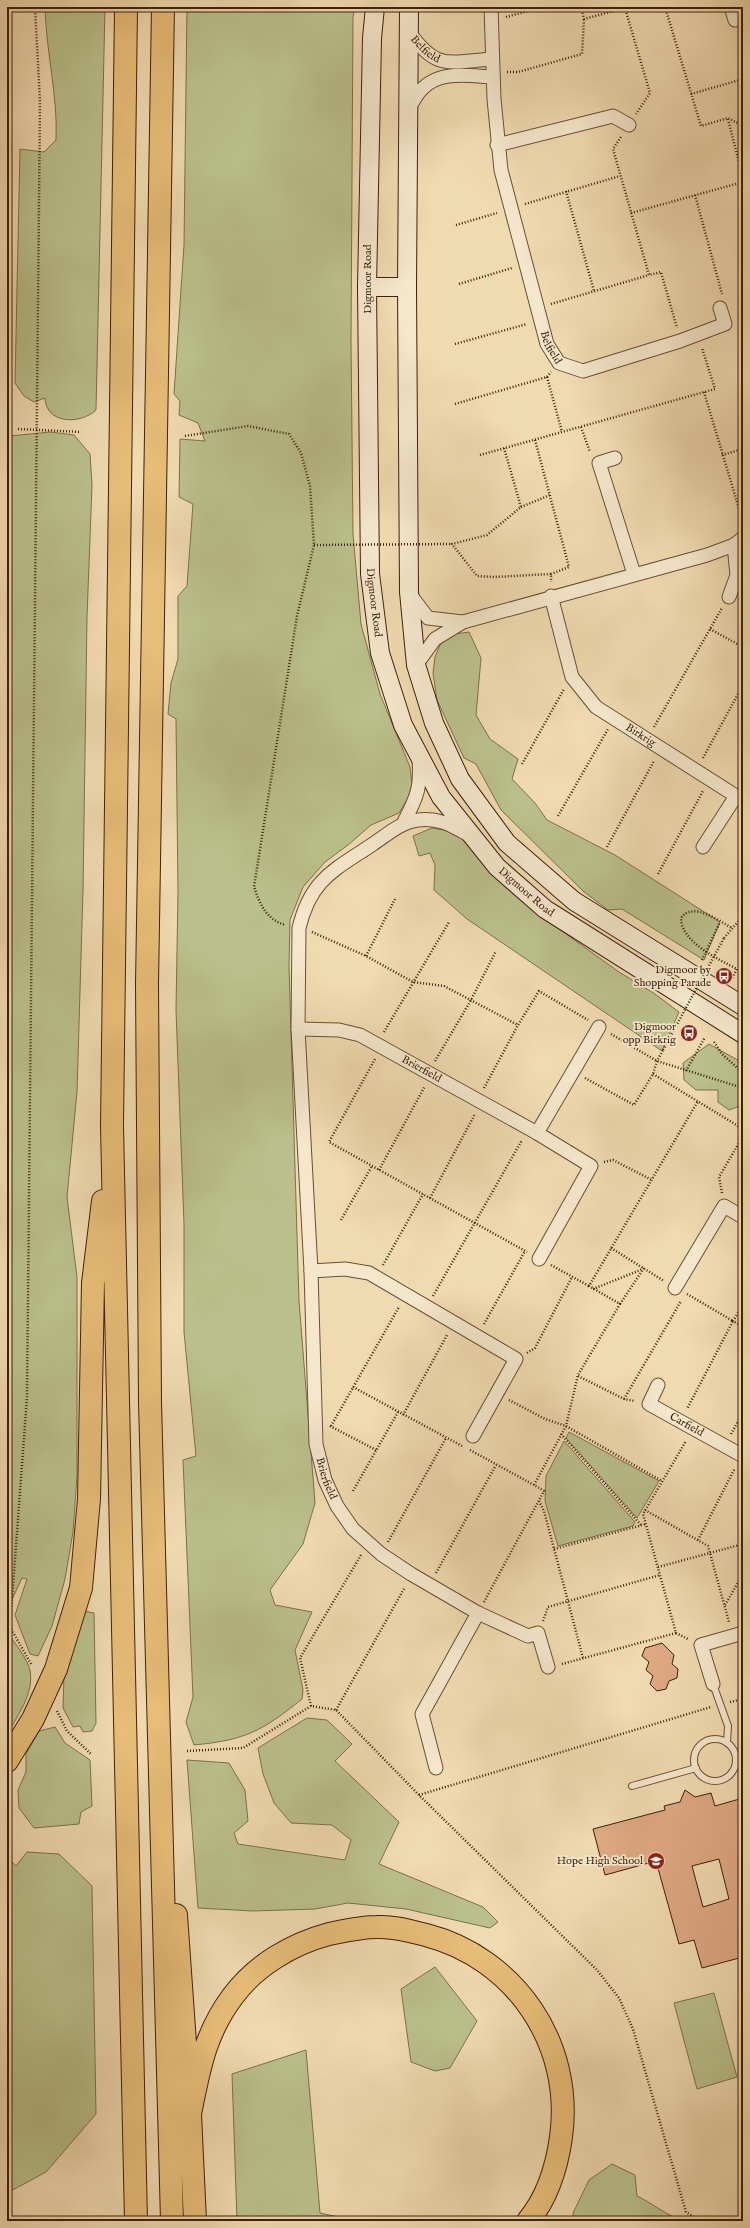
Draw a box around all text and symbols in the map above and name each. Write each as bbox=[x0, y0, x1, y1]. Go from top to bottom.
street label: Belfield bbox=[407, 33, 442, 66]
street label: Digmoor Road bbox=[361, 244, 375, 314]
street label: Belfield bbox=[537, 329, 565, 367]
street label: Digmoor Road bbox=[363, 568, 385, 638]
street label: Birkrig bbox=[623, 721, 659, 751]
street label: Digmoor Road bbox=[495, 864, 557, 920]
place label: Digmoor by Shopping Parade bbox=[634, 963, 712, 990]
bus stop icon: Digmoor by Shopping Parade bbox=[714, 966, 734, 986]
place label: Digmoor opp Birkrig bbox=[623, 1020, 677, 1047]
bus stop icon: Digmoor opp Birkrig bbox=[679, 1023, 699, 1043]
street label: Brierfield bbox=[399, 1052, 444, 1086]
street label: Carfield bbox=[667, 1410, 706, 1440]
street label: Brierfield bbox=[313, 1456, 340, 1502]
school or university icon: Hope High School bbox=[646, 1851, 666, 1871]
place label: Hope High School bbox=[557, 1854, 643, 1868]

